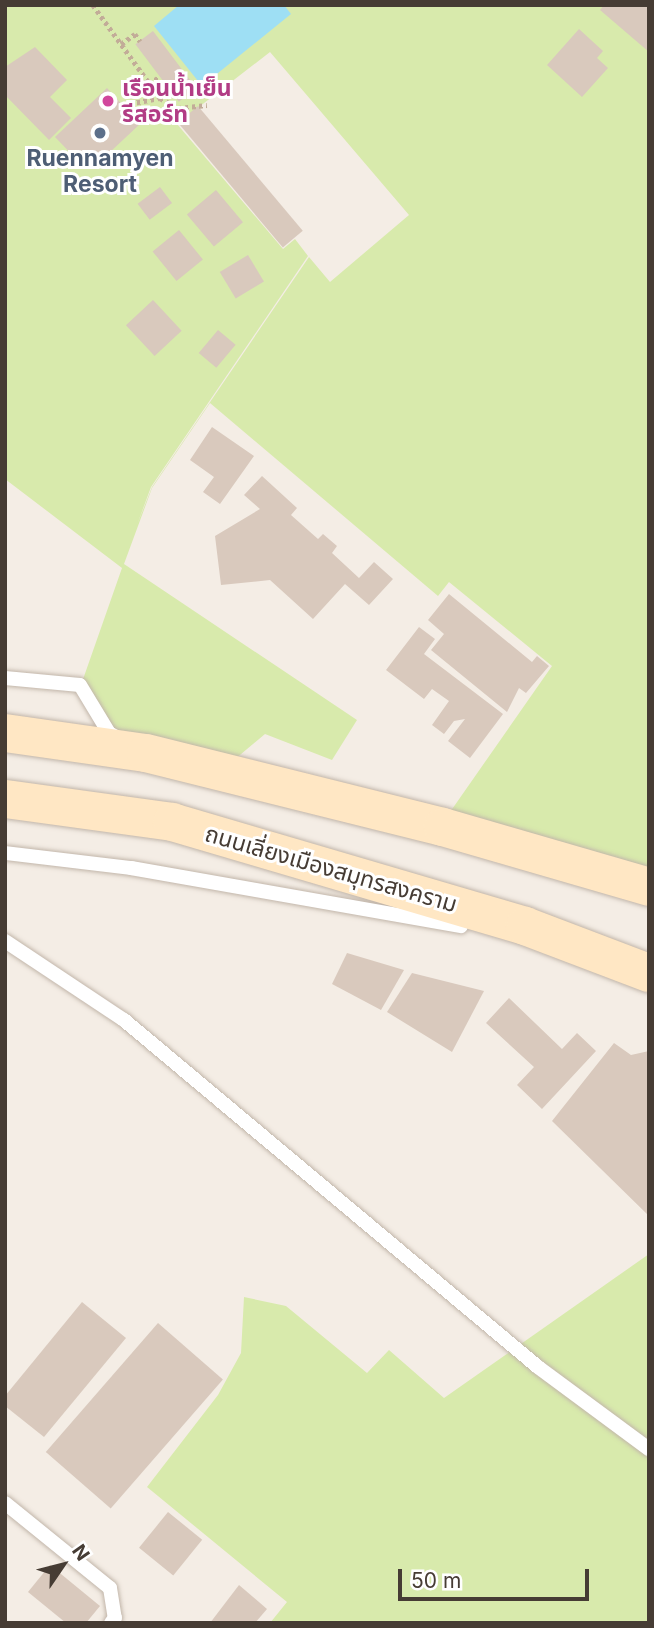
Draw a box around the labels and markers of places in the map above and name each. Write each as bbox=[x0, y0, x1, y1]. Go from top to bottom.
place label: เรือนน้ำเย็น รีสอร์ท bbox=[122, 74, 232, 128]
marker: เรือนน้ำเย็น รีสอร์ท bbox=[100, 93, 116, 109]
marker: Ruennamyen Resort bbox=[92, 125, 108, 141]
place label: Ruennamyen Resort bbox=[26, 144, 174, 198]

